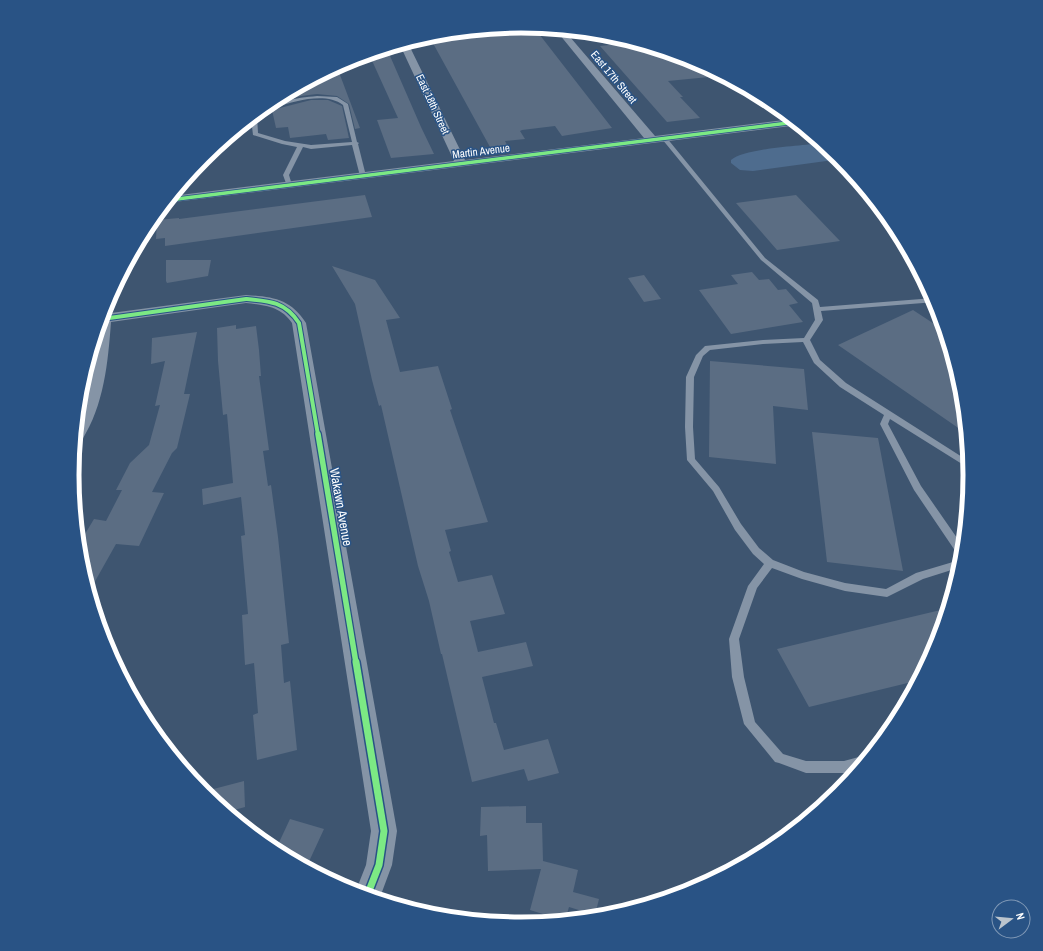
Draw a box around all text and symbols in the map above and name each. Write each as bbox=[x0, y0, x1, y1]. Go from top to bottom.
street label: East 17th Street bbox=[588, 48, 640, 107]
street label: East 18th Street bbox=[413, 72, 453, 137]
street label: Martin Avenue bbox=[451, 141, 511, 161]
street label: Wakawn Avenue bbox=[326, 467, 356, 547]
north arrow bbox=[991, 899, 1031, 939]
text: N bbox=[1013, 911, 1028, 921]

